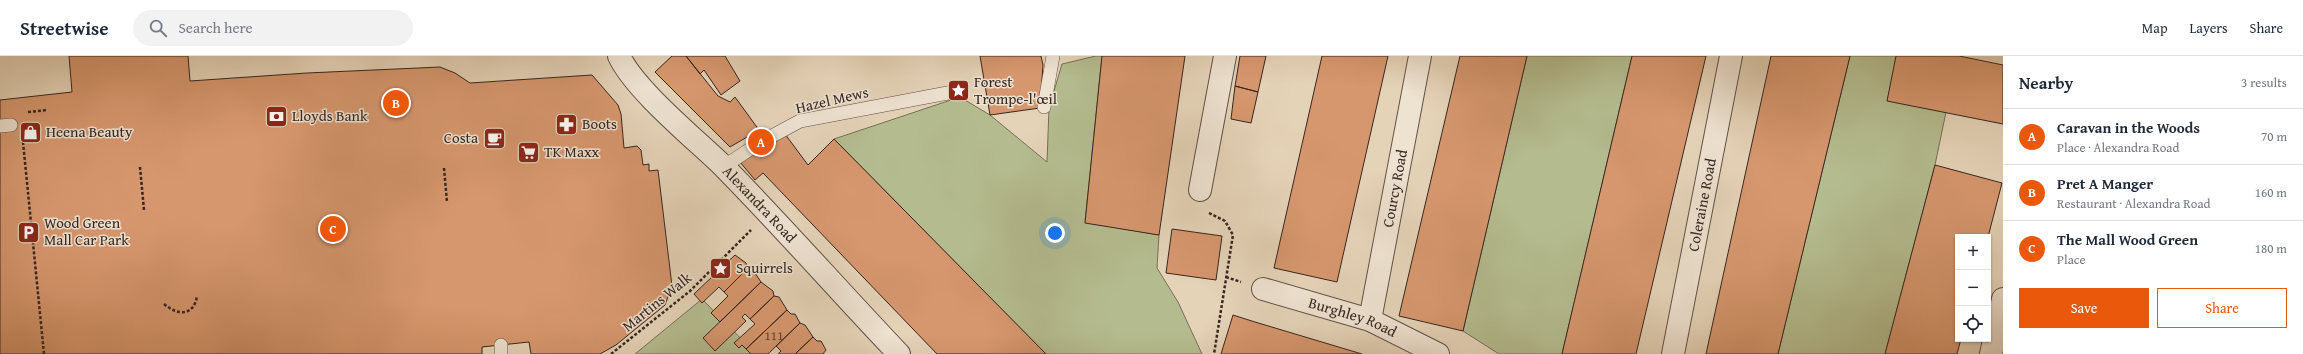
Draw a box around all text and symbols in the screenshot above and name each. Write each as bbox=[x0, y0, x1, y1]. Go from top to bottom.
search box bbox=[133, 10, 413, 46]
text: Streetwise bbox=[20, 14, 109, 42]
icon: search bbox=[147, 17, 169, 39]
text: Search here bbox=[179, 17, 253, 38]
text: Map bbox=[2142, 18, 2168, 38]
text: Layers bbox=[2190, 18, 2228, 38]
text: Share bbox=[2250, 18, 2283, 38]
text: Nearby bbox=[2019, 70, 2073, 95]
place label: Forest Trompe-l'œil bbox=[974, 71, 1057, 109]
text: 3 results bbox=[2241, 73, 2287, 92]
place icon: Forest Trompe-l'œil bbox=[945, 78, 971, 104]
street label: Hazel Mews bbox=[793, 81, 870, 118]
pin: B bbox=[383, 88, 409, 118]
bank icon: Lloyds Bank bbox=[264, 103, 290, 129]
place label: Lloyds Bank bbox=[292, 105, 368, 126]
pharmacy icon: Boots bbox=[554, 111, 580, 137]
place label: Boots bbox=[582, 113, 617, 134]
text: Caravan in the Woods bbox=[2057, 117, 2200, 138]
shop icon: Heena Beauty bbox=[18, 119, 44, 145]
place label: Heena Beauty bbox=[46, 121, 133, 142]
cafe icon: Costa bbox=[481, 125, 507, 151]
place label: Costa bbox=[444, 127, 478, 148]
pin: A bbox=[748, 127, 774, 157]
text: A bbox=[2028, 127, 2036, 146]
text: 70 m bbox=[2261, 127, 2287, 146]
text: Place · Alexandra Road bbox=[2057, 138, 2179, 157]
supermarket icon: TK Maxx bbox=[516, 139, 542, 165]
place label: TK Maxx bbox=[544, 141, 600, 162]
street label: Courcy Road bbox=[1377, 148, 1412, 229]
street label: Coleraine Road bbox=[1682, 156, 1721, 253]
street label: Alexandra Road bbox=[718, 161, 802, 247]
text: Pret A Manger bbox=[2057, 173, 2153, 194]
text: B bbox=[2028, 183, 2036, 202]
text: 160 m bbox=[2255, 183, 2287, 202]
text: Restaurant · Alexandra Road bbox=[2057, 194, 2211, 213]
place label: Wood Green Mall Car Park bbox=[44, 212, 129, 250]
pin: C bbox=[320, 214, 346, 244]
parking icon: Wood Green Mall Car Park bbox=[16, 219, 42, 245]
your location bbox=[1045, 223, 1065, 243]
text: The Mall Wood Green bbox=[2057, 229, 2198, 250]
map controls bbox=[1955, 234, 1991, 342]
button: + bbox=[1955, 234, 1991, 270]
text: C bbox=[2028, 239, 2036, 258]
text: 180 m bbox=[2255, 239, 2287, 258]
text: Place bbox=[2057, 250, 2086, 269]
place icon: Squirrels bbox=[708, 255, 734, 281]
place label: Squirrels bbox=[736, 257, 793, 278]
street label: Martins Walk bbox=[617, 267, 696, 336]
button: − bbox=[1955, 270, 1991, 306]
button: Save bbox=[2019, 288, 2149, 328]
button: Share bbox=[2157, 288, 2287, 328]
street label: Burghley Road bbox=[1306, 292, 1401, 342]
button: locate bbox=[1955, 306, 1991, 342]
house number: 111 bbox=[765, 326, 783, 345]

